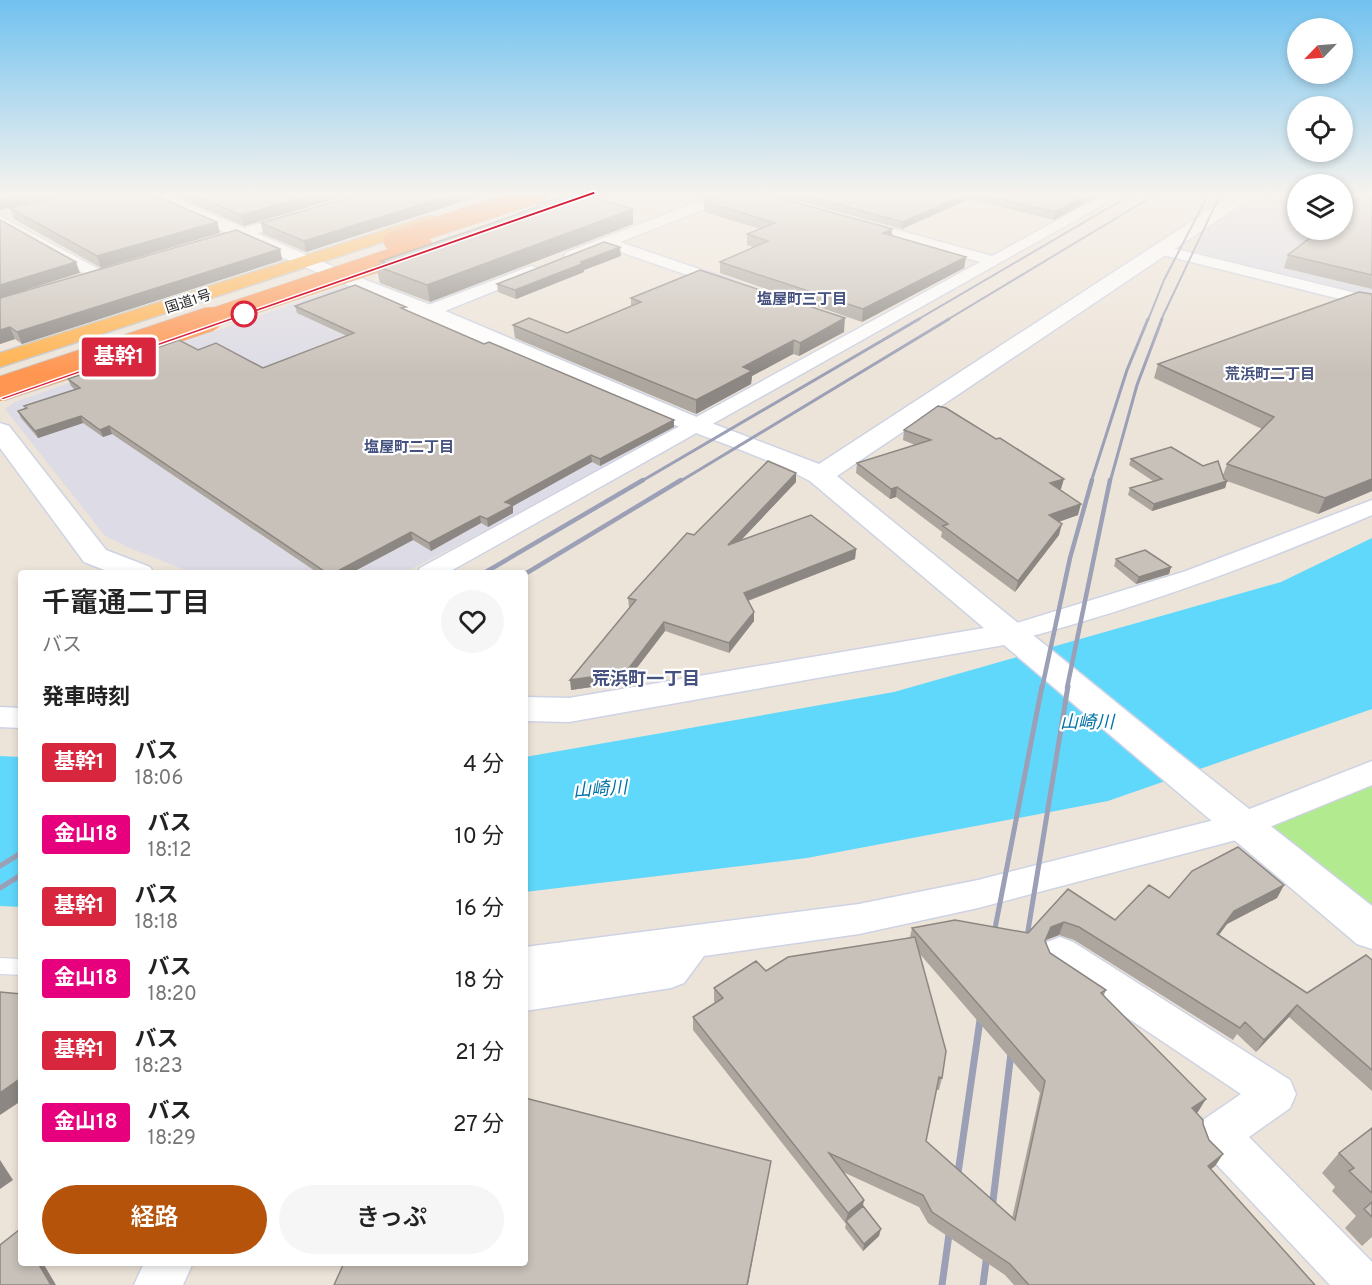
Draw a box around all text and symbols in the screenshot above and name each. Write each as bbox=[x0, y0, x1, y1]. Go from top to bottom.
north arrow bbox=[1287, 18, 1353, 84]
map controls bbox=[1287, 18, 1353, 240]
button: locate bbox=[1287, 96, 1353, 162]
button: layers bbox=[1287, 174, 1353, 240]
street label: 国道1号 bbox=[163, 287, 214, 318]
district label: 塩屋町三丁目 bbox=[757, 290, 847, 310]
unlabelled marker bbox=[231, 301, 257, 327]
line badge: 基幹1 bbox=[84, 338, 154, 376]
text: 基幹1 bbox=[94, 344, 144, 371]
district label: 荒浜町二丁目 bbox=[1225, 366, 1315, 385]
district label: 塩屋町二丁目 bbox=[364, 438, 454, 458]
text: 千竈通二丁目 bbox=[42, 587, 210, 623]
button: heart bbox=[441, 590, 504, 653]
text: バス bbox=[42, 633, 82, 659]
district label: 荒浜町一丁目 bbox=[592, 669, 700, 692]
text: 発車時刻 bbox=[42, 685, 130, 712]
water label: 山崎川 bbox=[1060, 712, 1116, 735]
text: バス bbox=[134, 739, 178, 766]
text: 基幹1 bbox=[54, 749, 104, 776]
text: 4 分 bbox=[463, 752, 504, 779]
text: 18:06 bbox=[134, 766, 183, 792]
water label: 山崎川 bbox=[572, 777, 630, 804]
text: バス bbox=[148, 811, 192, 838]
text: 金山18 bbox=[54, 821, 118, 848]
text: 10 分 bbox=[455, 824, 504, 851]
text: 18:12 bbox=[148, 838, 192, 864]
text: バス bbox=[134, 883, 178, 910]
text: 基幹1 bbox=[54, 893, 104, 920]
text: 16 分 bbox=[455, 896, 504, 923]
text: 18:18 bbox=[134, 910, 178, 936]
text: バス bbox=[148, 955, 192, 982]
text: 金山18 bbox=[54, 965, 118, 992]
text: 18 分 bbox=[455, 968, 504, 995]
text: 18:20 bbox=[148, 982, 197, 1008]
text: バス bbox=[134, 1027, 178, 1054]
text: 基幹1 bbox=[54, 1037, 104, 1064]
text: 21 分 bbox=[455, 1040, 504, 1067]
text: 18:23 bbox=[134, 1054, 183, 1080]
text: バス bbox=[148, 1099, 192, 1126]
text: 金山18 bbox=[54, 1109, 118, 1136]
text: 27 分 bbox=[453, 1112, 504, 1139]
text: 18:29 bbox=[148, 1126, 196, 1152]
button: 経路 bbox=[42, 1185, 267, 1254]
button: きっぷ bbox=[279, 1185, 504, 1254]

